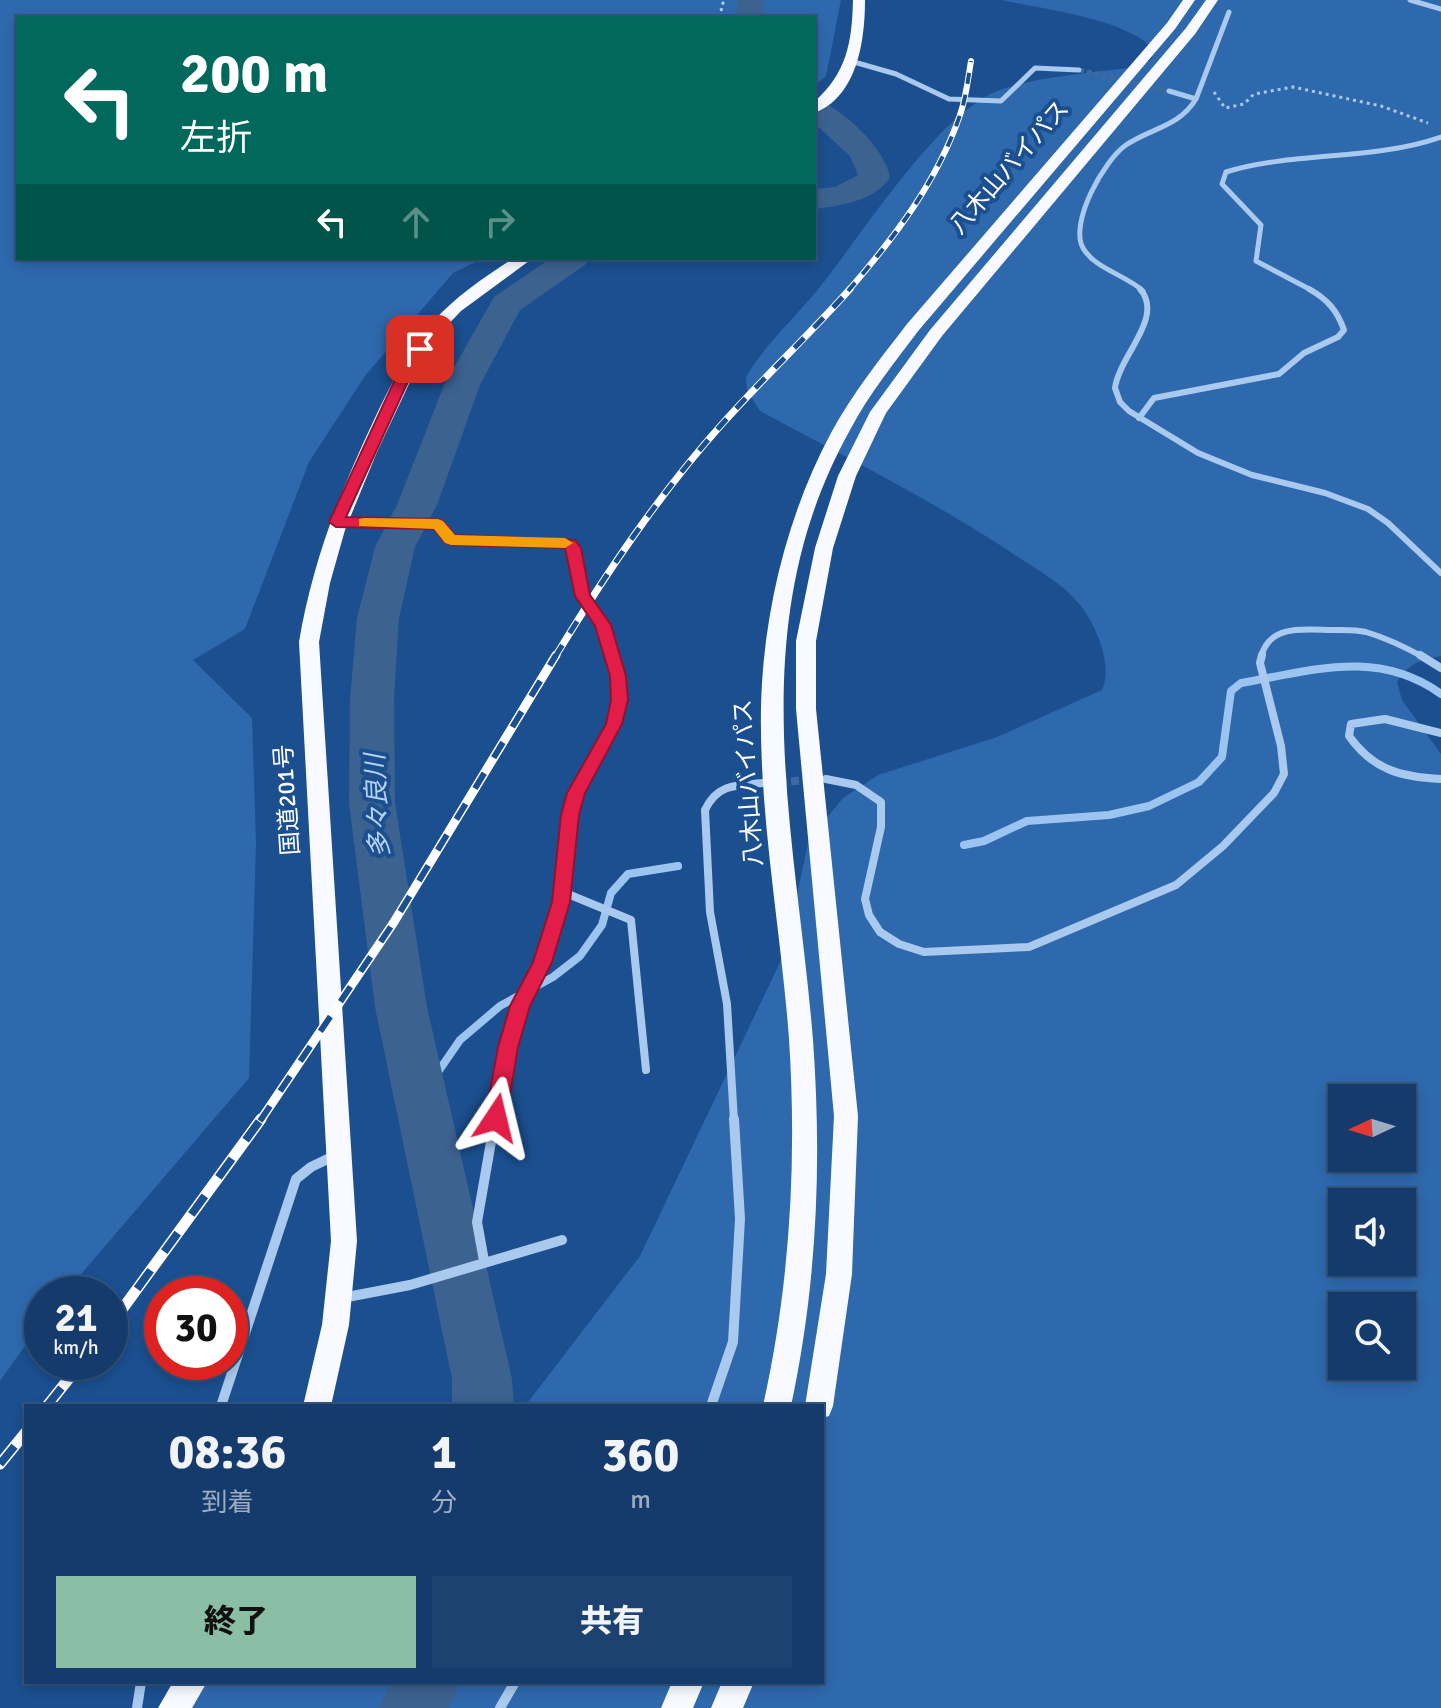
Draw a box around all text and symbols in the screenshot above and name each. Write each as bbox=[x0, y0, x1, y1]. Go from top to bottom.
text: 200 m bbox=[180, 39, 328, 108]
icon: left bbox=[48, 48, 152, 152]
street label: 八木山バイパス bbox=[943, 94, 1075, 240]
text: 左折 bbox=[180, 116, 252, 161]
icon: left bbox=[310, 200, 354, 244]
icon: ahead bbox=[394, 200, 438, 244]
icon: right bbox=[478, 200, 522, 244]
pin bbox=[386, 315, 454, 383]
icon: arrive bbox=[398, 327, 442, 371]
street label: 八木山バイパス bbox=[727, 698, 769, 868]
street label: 国道201号 bbox=[268, 744, 306, 856]
water label: 多々良川 bbox=[359, 750, 397, 859]
position arrow bbox=[454, 1076, 538, 1160]
north arrow bbox=[1328, 1084, 1416, 1172]
map controls bbox=[1328, 1084, 1416, 1380]
button: sound bbox=[1328, 1188, 1416, 1276]
speed limit sign: 30 bbox=[144, 1276, 248, 1380]
button: search bbox=[1328, 1292, 1416, 1380]
text: 21 bbox=[54, 1293, 98, 1343]
text: km/h bbox=[53, 1335, 99, 1360]
text: 08:36 bbox=[169, 1423, 286, 1482]
text: 1 bbox=[431, 1423, 457, 1482]
text: 360 bbox=[602, 1426, 679, 1485]
text: m bbox=[630, 1484, 651, 1516]
text: 到着 bbox=[202, 1487, 254, 1519]
text: 分 bbox=[431, 1487, 457, 1519]
button: 終了 bbox=[56, 1576, 416, 1668]
button: 共有 bbox=[432, 1576, 792, 1668]

